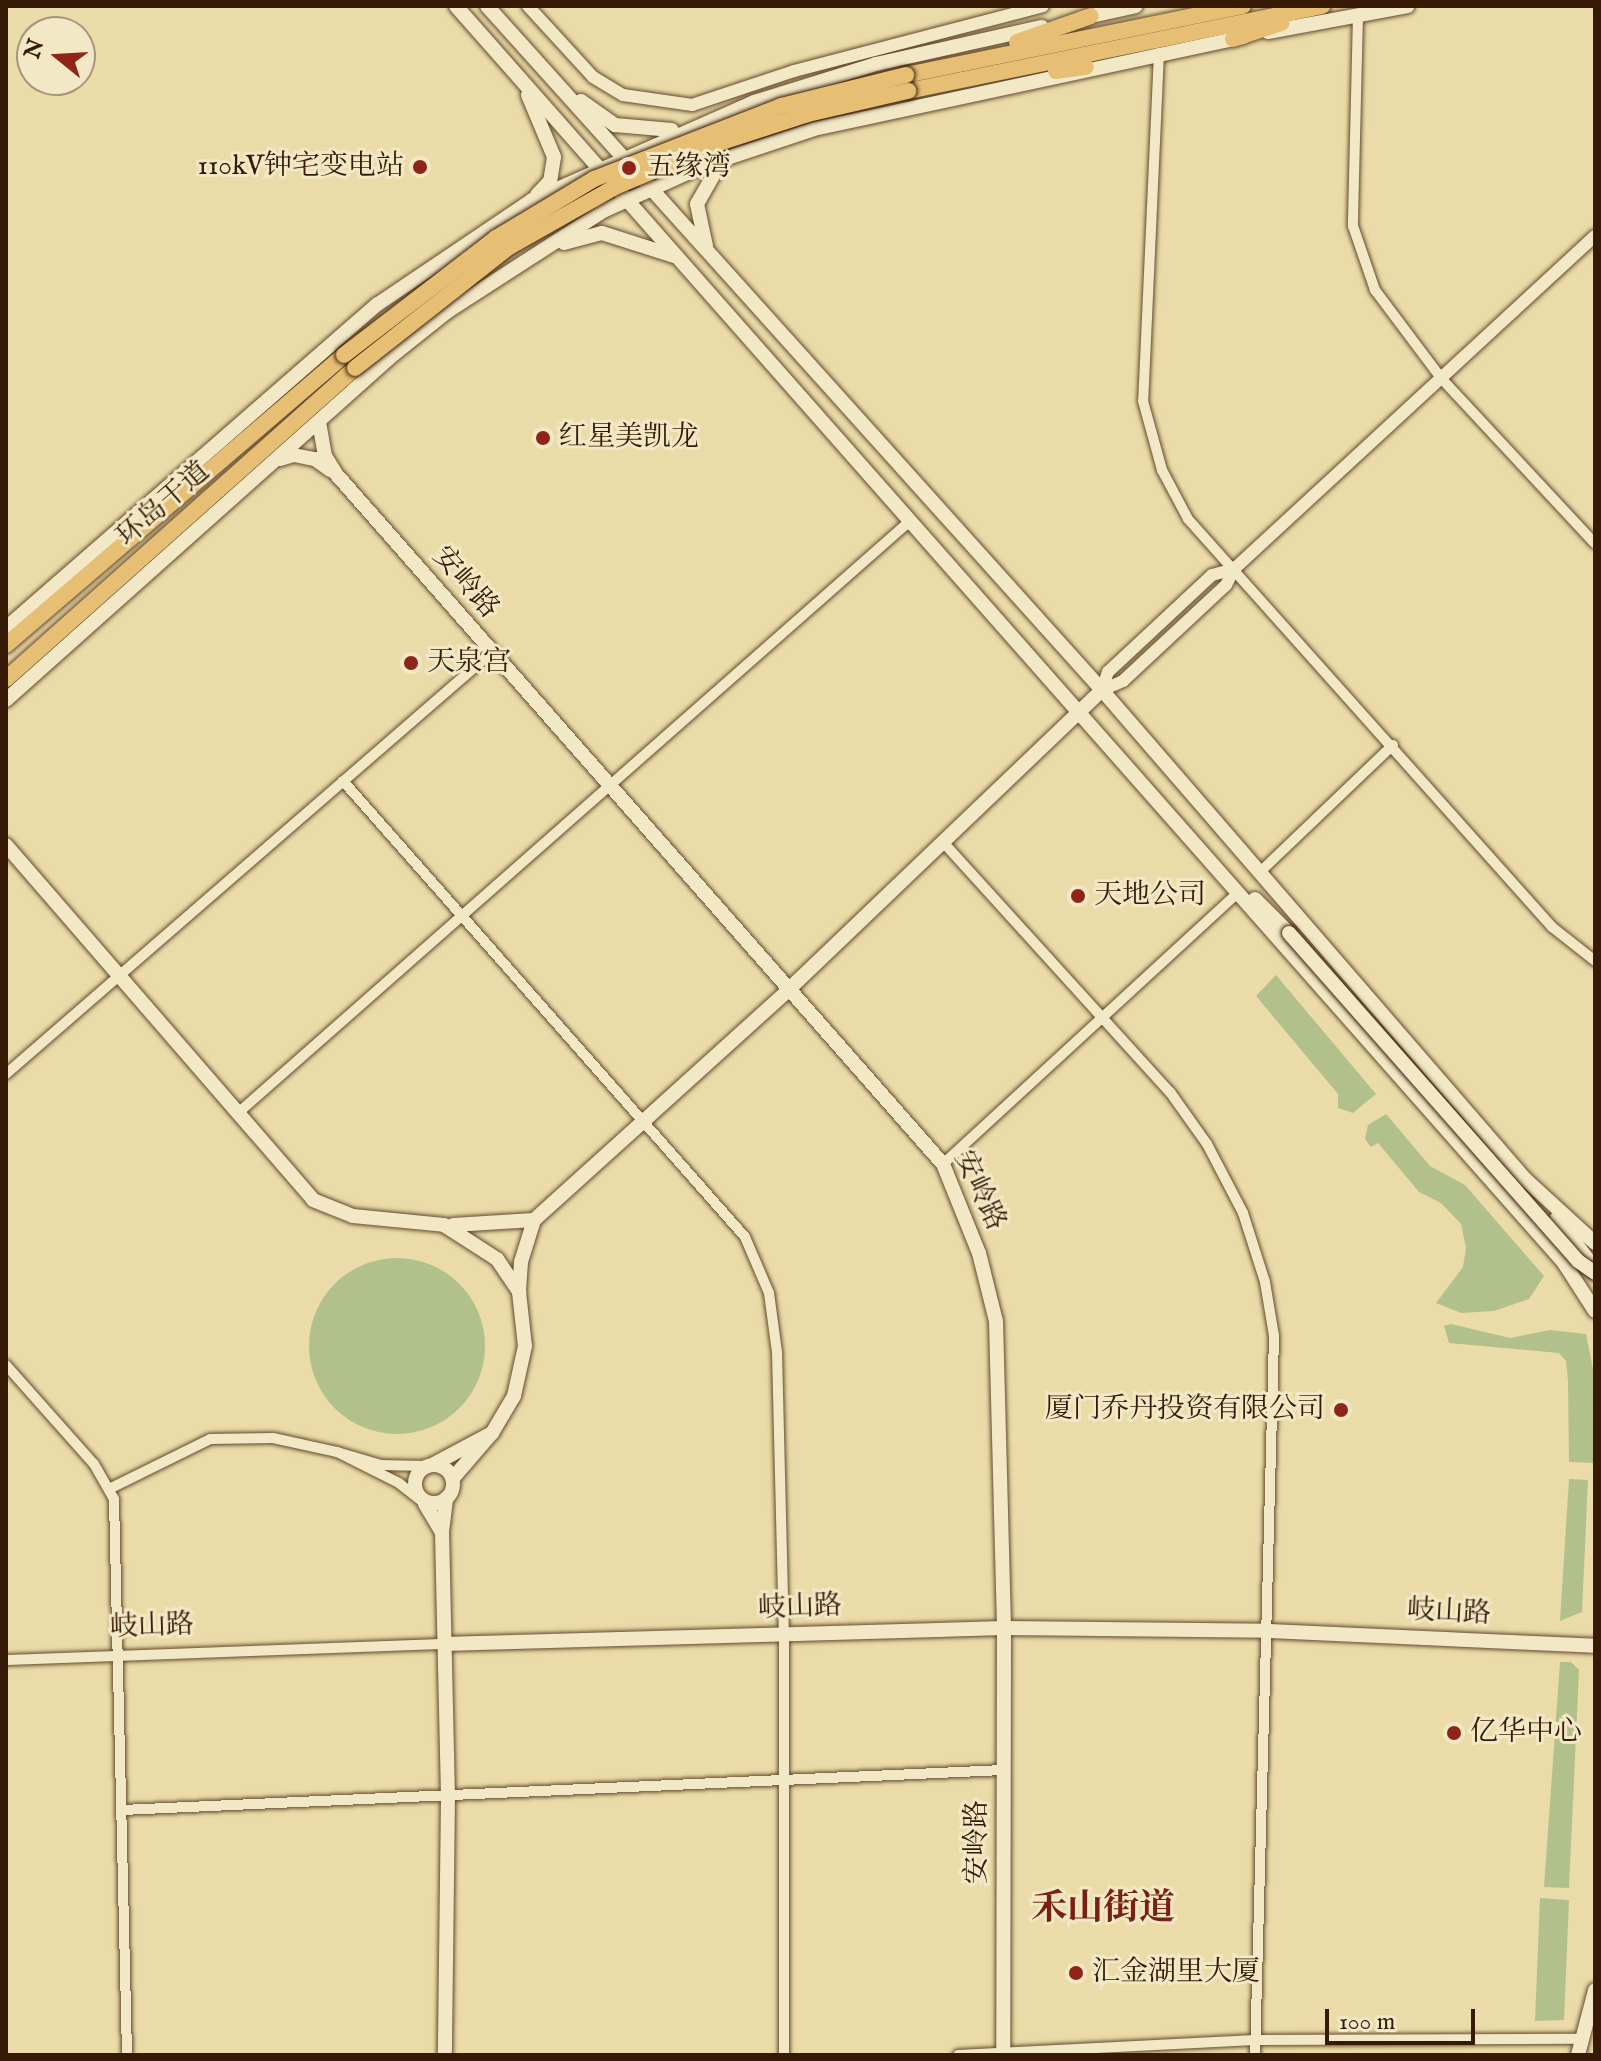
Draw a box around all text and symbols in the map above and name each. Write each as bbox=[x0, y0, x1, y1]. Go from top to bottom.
north arrow bbox=[16, 16, 96, 96]
text: N bbox=[19, 36, 51, 63]
place label: 110kV钟宅变电站 bbox=[198, 150, 404, 184]
place label: 五缘湾 bbox=[647, 151, 731, 185]
marker: 五缘湾 bbox=[618, 157, 640, 179]
marker: 110kV钟宅变电站 bbox=[411, 158, 429, 176]
place label: 红星美凯龙 bbox=[559, 421, 699, 455]
marker: 红星美凯龙 bbox=[534, 429, 552, 447]
street label: 环岛干道 bbox=[111, 456, 217, 554]
street label: 安岭路 bbox=[425, 540, 505, 626]
place label: 天泉宫 bbox=[427, 646, 511, 680]
marker: 天泉宫 bbox=[402, 654, 420, 672]
place label: 天地公司 bbox=[1094, 879, 1206, 913]
marker: 天地公司 bbox=[1069, 887, 1087, 905]
street label: 安岭路 bbox=[946, 1146, 1012, 1236]
place label: 厦门乔丹投资有限公司 bbox=[1045, 1393, 1325, 1427]
marker: 厦门乔丹投资有限公司 bbox=[1332, 1401, 1350, 1419]
street label: 岐山路 bbox=[757, 1590, 843, 1626]
street label: 岐山路 bbox=[1406, 1594, 1492, 1632]
street label: 岐山路 bbox=[109, 1609, 195, 1645]
place label: 亿华中心 bbox=[1470, 1716, 1582, 1750]
marker: 亿华中心 bbox=[1445, 1724, 1463, 1742]
street label: 安岭路 bbox=[961, 1800, 995, 1884]
district label: 禾山街道 bbox=[1031, 1888, 1175, 1932]
place label: 汇金湖里大厦 bbox=[1092, 1956, 1260, 1990]
marker: 汇金湖里大厦 bbox=[1067, 1964, 1085, 1982]
scale bar bbox=[1329, 1993, 1479, 2043]
text: 100 m bbox=[1339, 2007, 1395, 2038]

